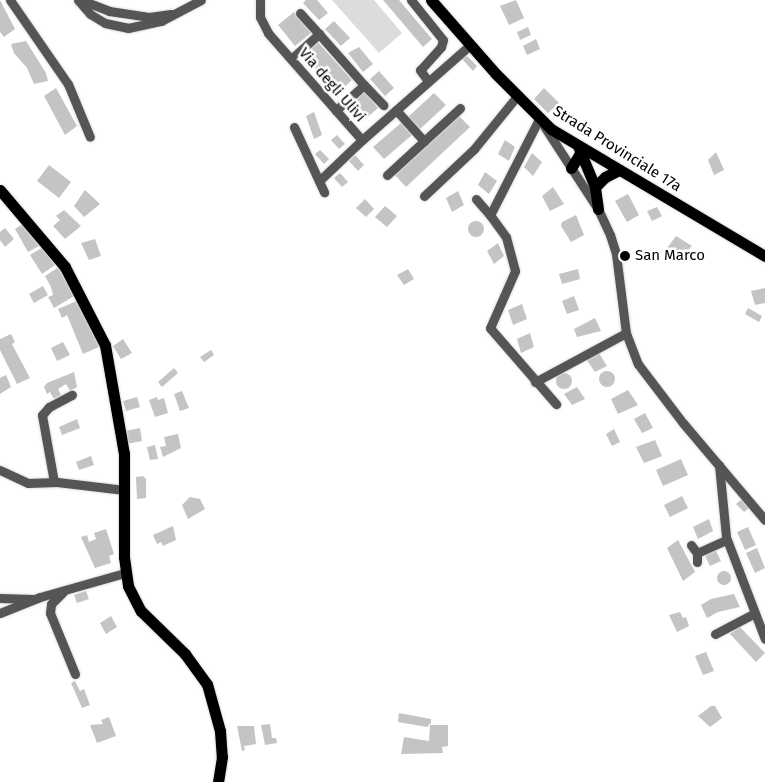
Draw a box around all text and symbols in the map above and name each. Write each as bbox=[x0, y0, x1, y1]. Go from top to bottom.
street label: Via degli Ulivi bbox=[295, 44, 369, 126]
street label: Strada Provinciale 17a bbox=[550, 102, 684, 196]
place label: San Marco bbox=[635, 247, 705, 265]
marker: San Marco bbox=[619, 250, 631, 262]

